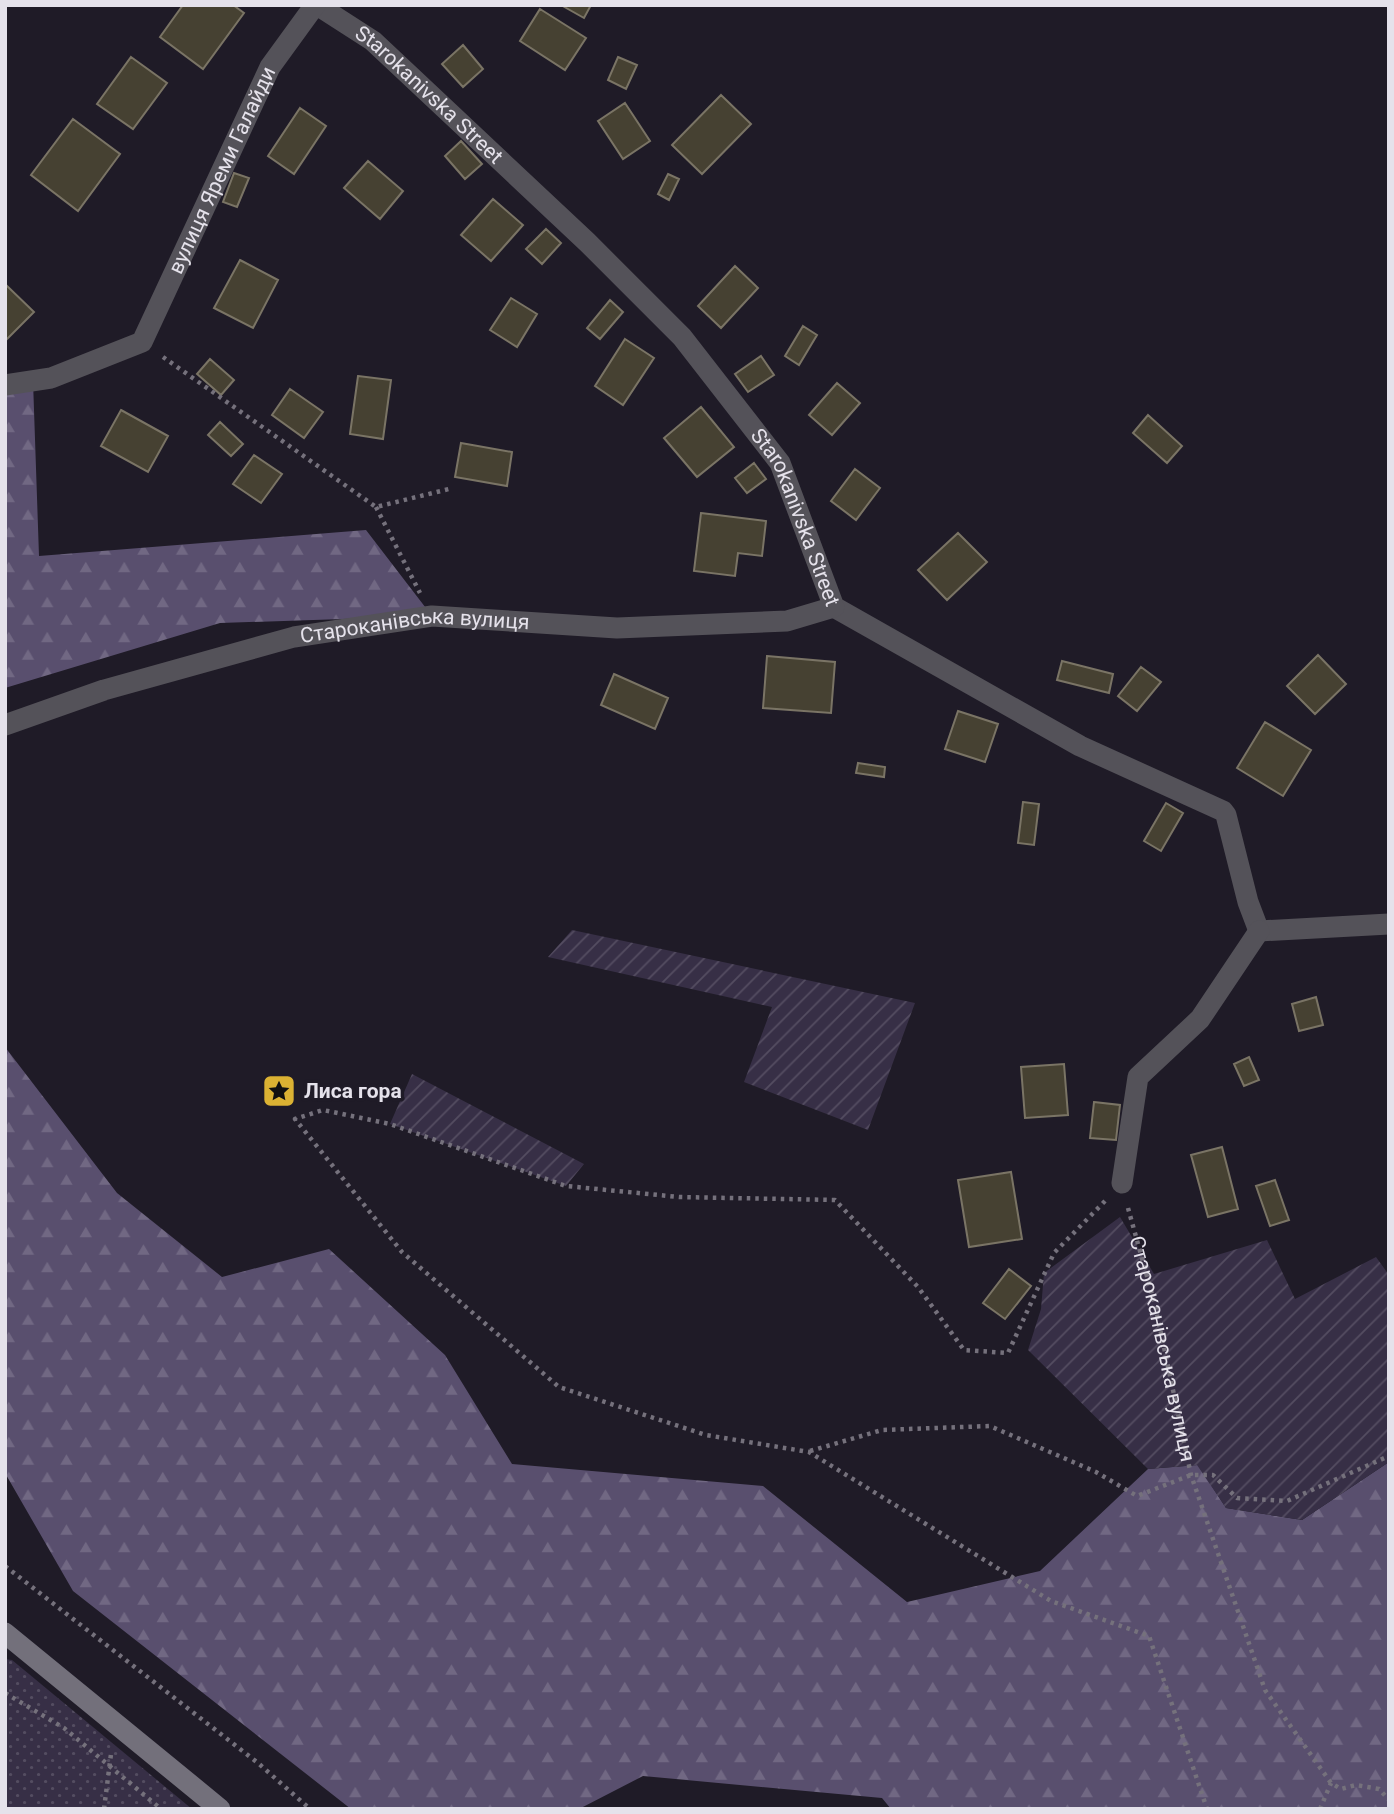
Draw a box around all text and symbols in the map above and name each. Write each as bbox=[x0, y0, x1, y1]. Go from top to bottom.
street label: Starokanivska Street bbox=[351, 21, 508, 169]
street label: вулиця Яреми Галайди bbox=[164, 63, 281, 277]
street label: Starokanivska Street bbox=[746, 424, 845, 610]
street label: Староканівська вулиця bbox=[298, 604, 530, 648]
place icon: Лиса гора bbox=[260, 1072, 298, 1110]
place label: Лиса гора bbox=[304, 1079, 402, 1103]
street label: Староканівська вулиця bbox=[1124, 1233, 1200, 1464]

